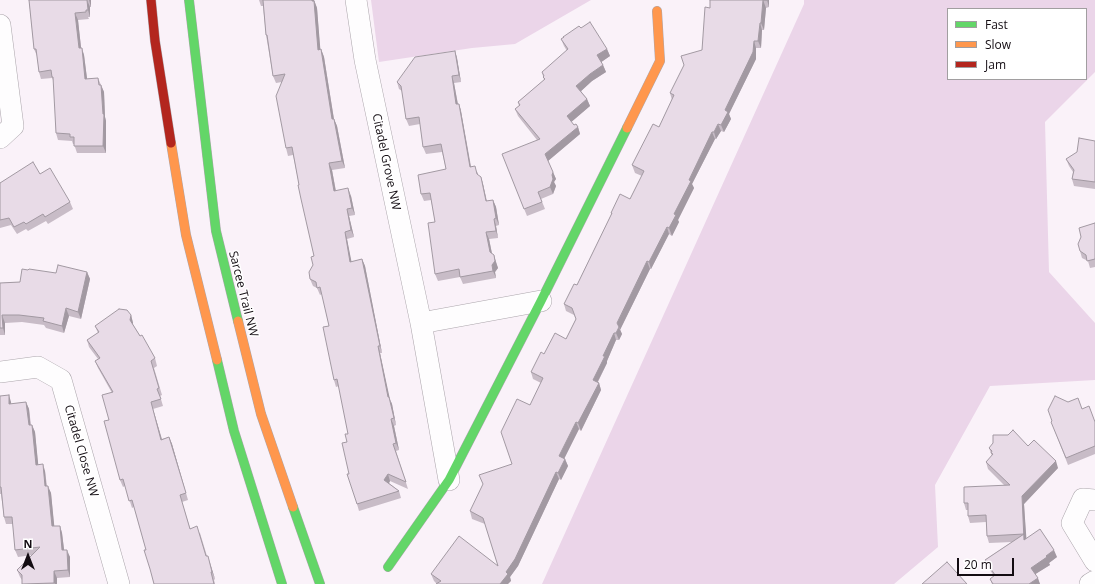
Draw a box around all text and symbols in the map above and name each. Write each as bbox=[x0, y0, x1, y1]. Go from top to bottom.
legend bbox=[947, 8, 1087, 80]
text: Fast bbox=[985, 16, 1008, 33]
text: Slow bbox=[985, 36, 1011, 53]
text: Jam bbox=[985, 56, 1006, 73]
street label: Citadel Grove NW bbox=[369, 112, 403, 212]
street label: Sarcee Trail NW bbox=[225, 250, 261, 338]
street label: Citadel Close NW bbox=[61, 403, 101, 499]
north arrow bbox=[8, 536, 48, 576]
text: N bbox=[24, 536, 32, 551]
scale bar bbox=[959, 550, 1016, 576]
text: 20 m bbox=[964, 556, 992, 573]

